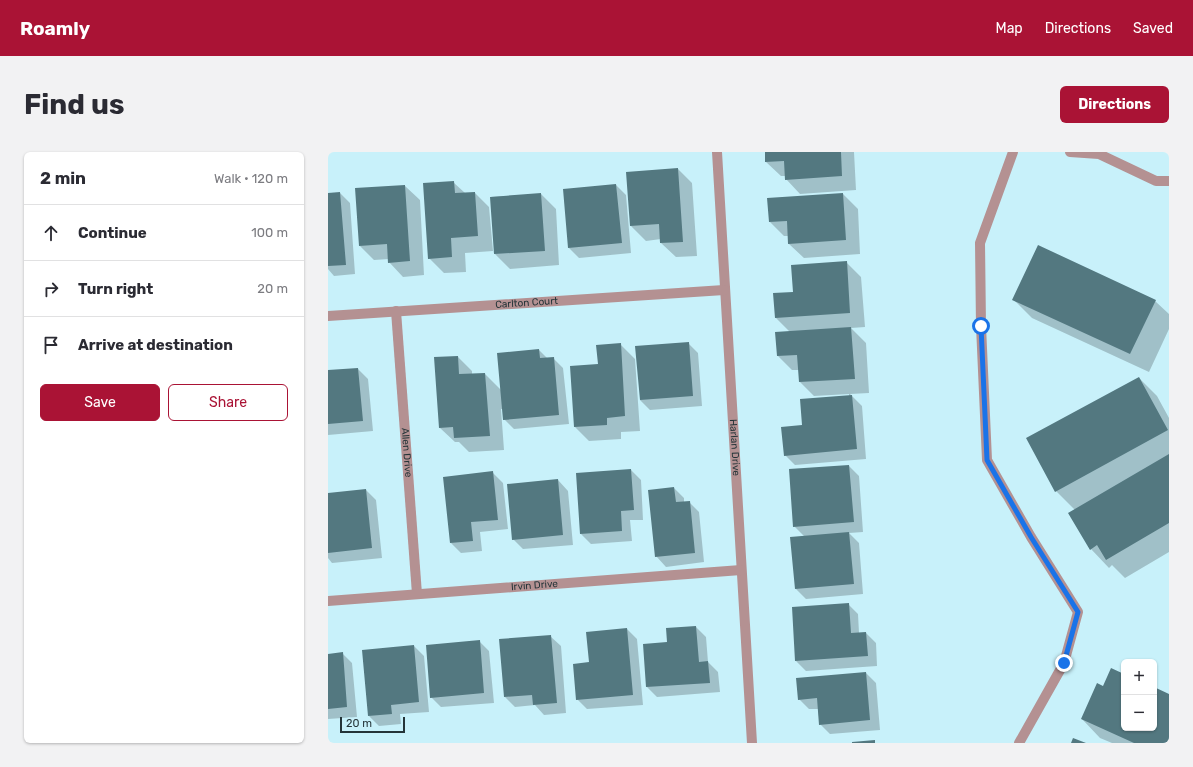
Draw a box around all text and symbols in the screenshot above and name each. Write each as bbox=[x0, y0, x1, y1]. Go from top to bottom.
text: Roamly bbox=[20, 17, 90, 40]
text: Map bbox=[996, 20, 1023, 37]
text: Directions bbox=[1045, 20, 1111, 37]
text: Saved bbox=[1133, 20, 1173, 37]
button: Directions bbox=[1060, 86, 1169, 123]
text: Find us bbox=[24, 88, 124, 121]
text: 2 min bbox=[40, 168, 86, 188]
text: Walk · 120 m bbox=[214, 171, 288, 186]
icon: ahead bbox=[40, 222, 62, 244]
text: Continue bbox=[78, 224, 147, 242]
text: 100 m bbox=[251, 225, 288, 240]
icon: right bbox=[40, 278, 62, 300]
text: Turn right bbox=[78, 280, 153, 298]
text: 20 m bbox=[257, 281, 288, 296]
street label: Carlton Court bbox=[495, 295, 558, 311]
route start bbox=[972, 317, 990, 335]
icon: arrive bbox=[40, 334, 62, 356]
text: Arrive at destination bbox=[78, 336, 233, 354]
button: Save bbox=[40, 384, 160, 421]
button: Share bbox=[168, 384, 288, 421]
street label: Harlan Drive bbox=[727, 419, 742, 477]
street label: Allen Drive bbox=[399, 427, 414, 478]
street label: Irvin Drive bbox=[510, 578, 559, 593]
route end bbox=[1055, 654, 1073, 672]
map controls bbox=[1121, 659, 1157, 731]
button: + bbox=[1121, 659, 1157, 695]
button: − bbox=[1121, 695, 1157, 731]
scale bar bbox=[340, 715, 405, 734]
text: 20 m bbox=[346, 717, 372, 730]

